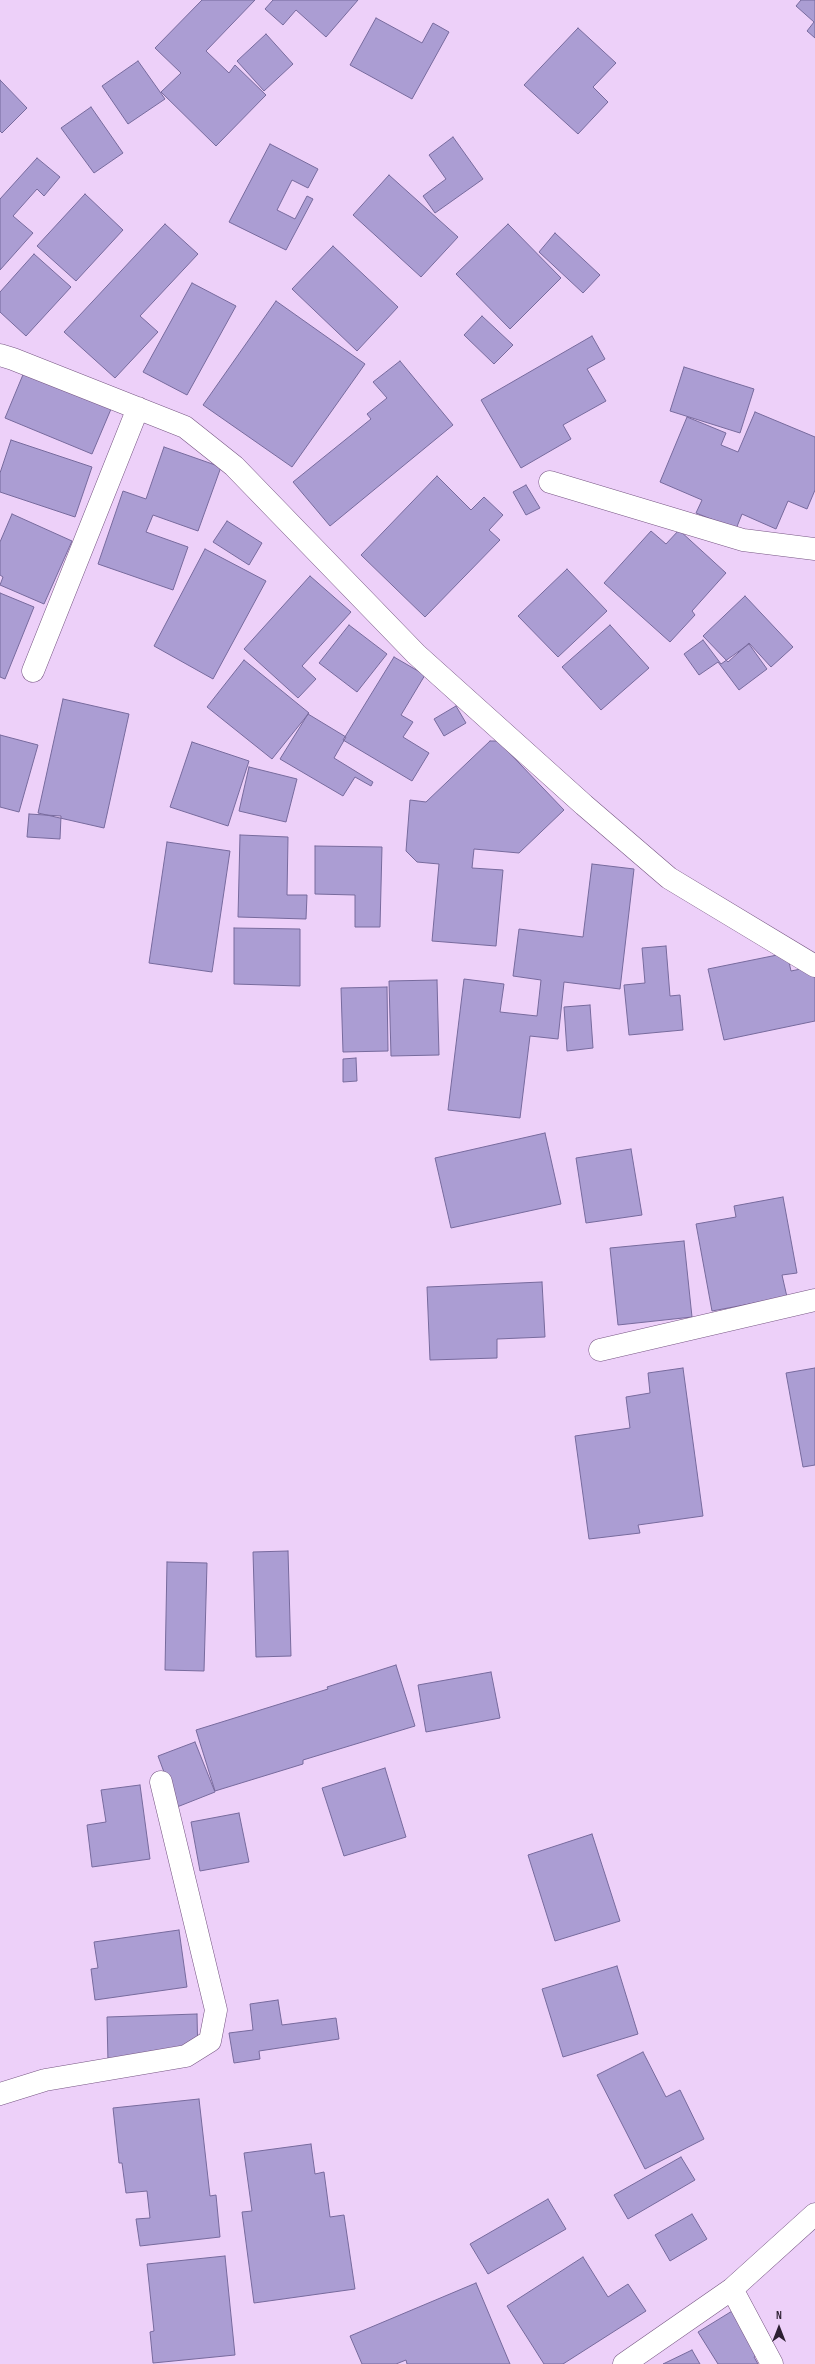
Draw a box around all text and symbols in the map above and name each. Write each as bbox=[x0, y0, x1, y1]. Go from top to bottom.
north arrow bbox=[759, 2308, 799, 2348]
text: N bbox=[776, 2309, 782, 2322]

